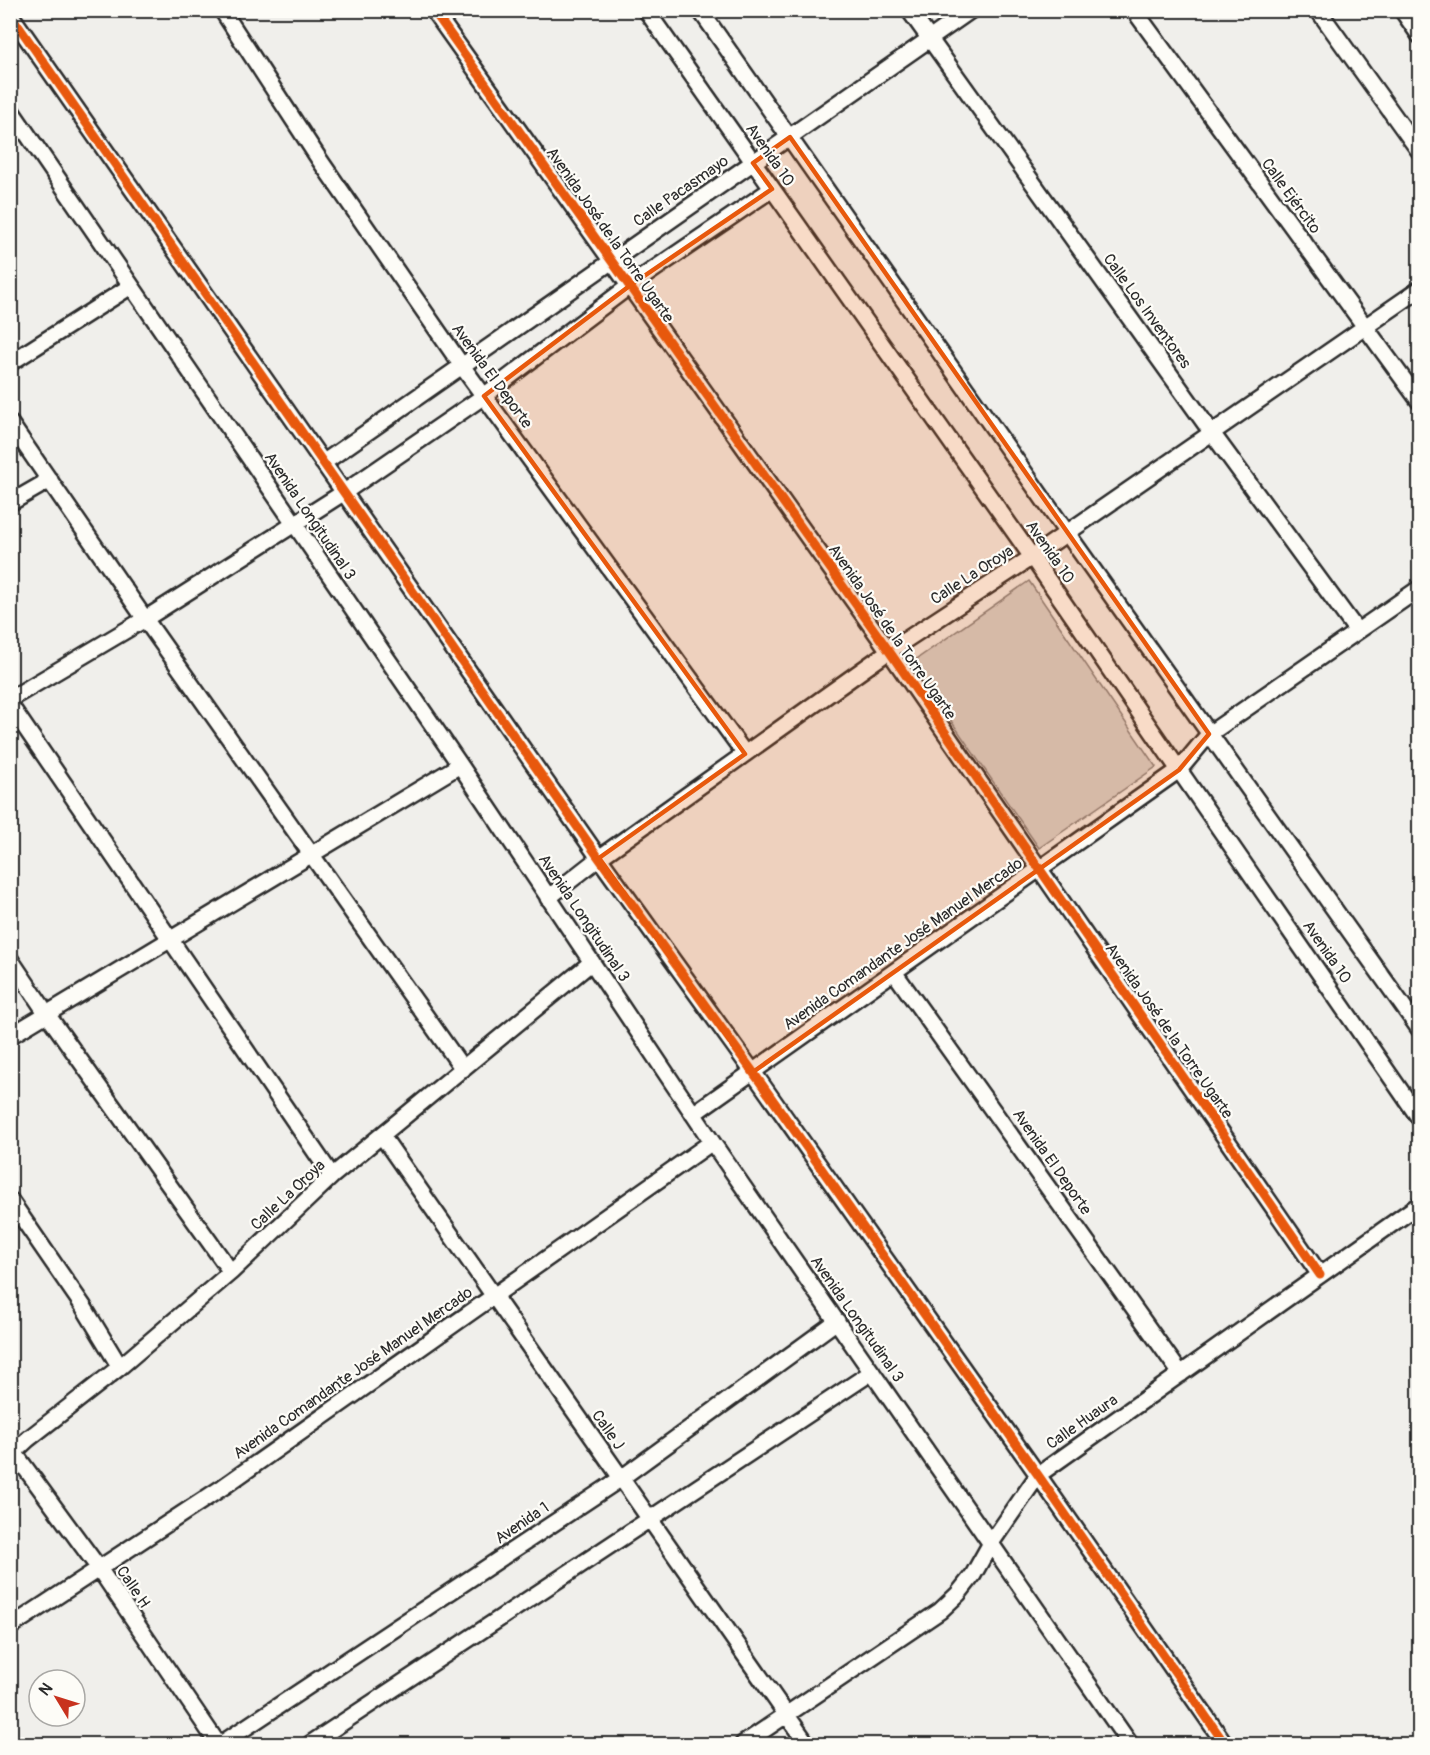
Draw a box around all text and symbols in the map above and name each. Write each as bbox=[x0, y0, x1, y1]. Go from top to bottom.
street label: Avenida 10 bbox=[741, 120, 799, 190]
street label: Avenida José de la Torre Ugarte bbox=[542, 143, 678, 327]
street label: Calle Pacasmayo bbox=[630, 151, 733, 231]
street label: Calle Ejército bbox=[1257, 154, 1325, 238]
street label: Calle Los Inventores bbox=[1099, 250, 1195, 372]
street label: Avenida El Deporte bbox=[447, 320, 537, 432]
street label: Avenida Longitudinal 3 bbox=[260, 448, 360, 584]
street label: Avenida 10 bbox=[1021, 517, 1079, 587]
street label: Avenida José de la Torre Ugarte bbox=[824, 540, 960, 724]
street label: Calle La Oroya bbox=[927, 541, 1017, 609]
street label: Avenida Longitudinal 3 bbox=[534, 850, 634, 986]
street label: Avenida Comandante José Manuel Mercado bbox=[780, 853, 1027, 1035]
street label: Avenida 10 bbox=[1298, 917, 1356, 987]
street label: Avenida José de la Torre Ugarte bbox=[1101, 939, 1237, 1123]
street label: Avenida El Deporte bbox=[1008, 1105, 1096, 1219]
street label: Calle La Oroya bbox=[247, 1155, 329, 1235]
street label: Avenida Longitudinal 3 bbox=[806, 1252, 908, 1386]
street label: Avenida Comandante José Manuel Mercado bbox=[230, 1282, 477, 1464]
street label: Calle Huaura bbox=[1042, 1390, 1122, 1454]
street label: Calle J bbox=[587, 1406, 629, 1454]
street label: Avenida 1 bbox=[491, 1498, 553, 1548]
street label: Calle H bbox=[112, 1562, 154, 1612]
north arrow bbox=[27, 1668, 87, 1728]
text: N bbox=[35, 1679, 57, 1700]

